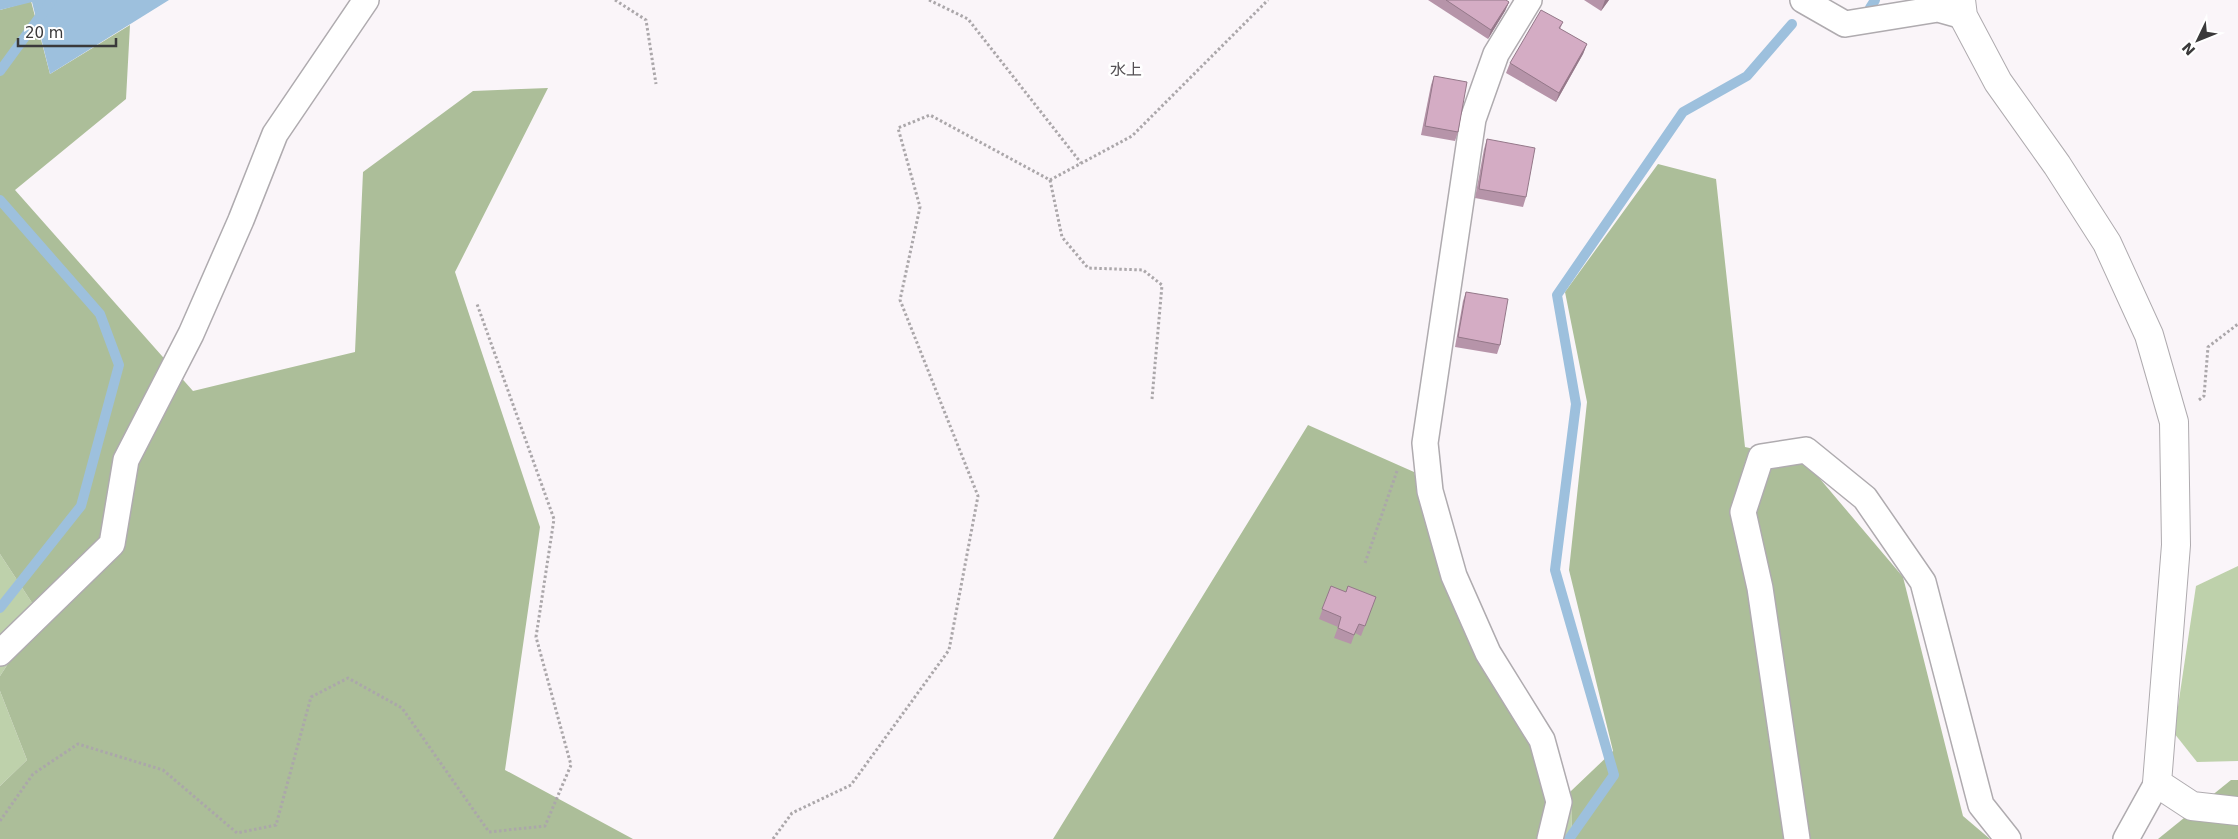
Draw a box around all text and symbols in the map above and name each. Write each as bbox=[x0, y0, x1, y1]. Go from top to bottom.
scale bar bbox=[18, 15, 115, 47]
north arrow bbox=[2173, 15, 2223, 65]
text: 20 m bbox=[25, 24, 63, 42]
text: N bbox=[2179, 39, 2198, 59]
district label: 水上 bbox=[1110, 60, 1142, 79]

